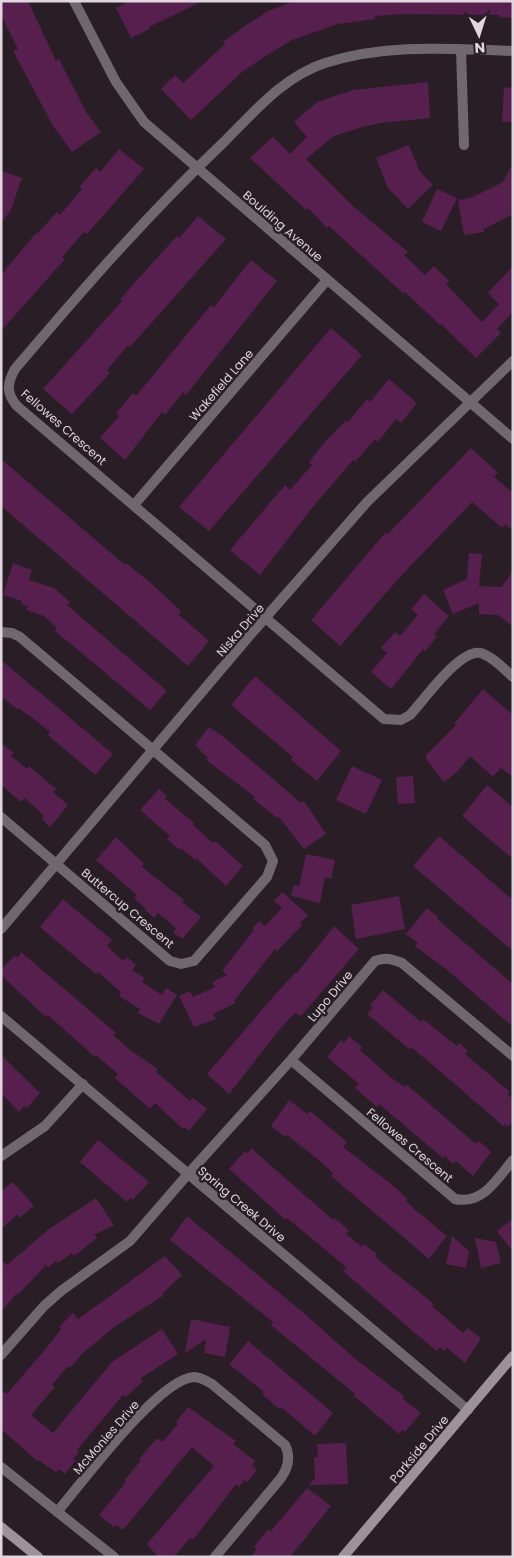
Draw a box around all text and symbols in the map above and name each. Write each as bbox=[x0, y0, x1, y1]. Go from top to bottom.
north arrow bbox=[454, 10, 504, 60]
text: N bbox=[474, 38, 486, 58]
street label: Boulding Avenue bbox=[239, 187, 327, 265]
street label: Wakefield Lane bbox=[185, 345, 257, 425]
street label: Fellowes Crescent bbox=[18, 385, 110, 469]
street label: Niska Drive bbox=[212, 600, 268, 660]
street label: Buttercup Crescent bbox=[78, 864, 178, 952]
street label: Lupo Drive bbox=[304, 967, 356, 1025]
street label: Fellowes Crescent bbox=[363, 1104, 457, 1186]
street label: Spring Creek Drive bbox=[195, 1162, 289, 1246]
street label: McMonies Drive bbox=[69, 1396, 143, 1478]
street label: Parkside Drive bbox=[386, 1411, 452, 1487]

